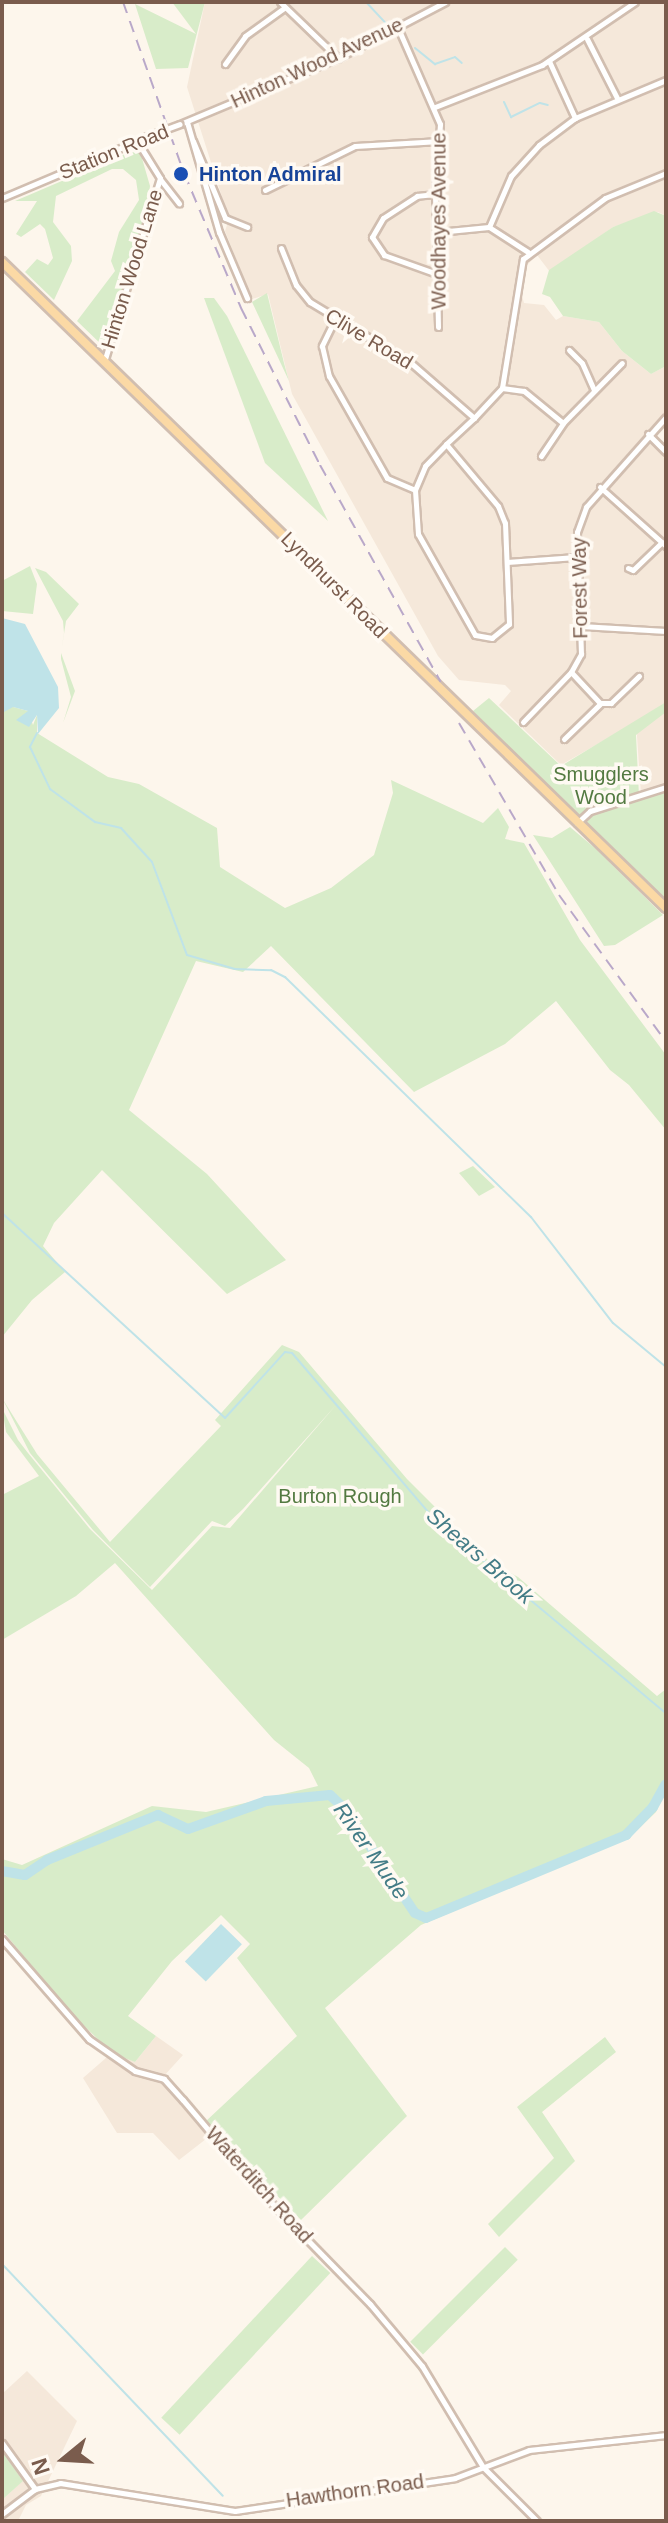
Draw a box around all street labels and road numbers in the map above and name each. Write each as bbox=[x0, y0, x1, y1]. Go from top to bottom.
street label: Hinton Wood Avenue bbox=[227, 12, 407, 114]
street label: Station Road bbox=[56, 119, 172, 185]
street label: Woodhayes Avenue bbox=[427, 132, 451, 310]
street label: Hinton Wood Lane bbox=[96, 186, 168, 352]
street label: Clive Road bbox=[321, 304, 417, 374]
street label: Lyndhurst Road bbox=[276, 527, 392, 643]
street label: Forest Way bbox=[567, 537, 593, 639]
street label: Waterditch Road bbox=[200, 2122, 318, 2248]
street label: Hawthorn Road bbox=[285, 2469, 425, 2513]

